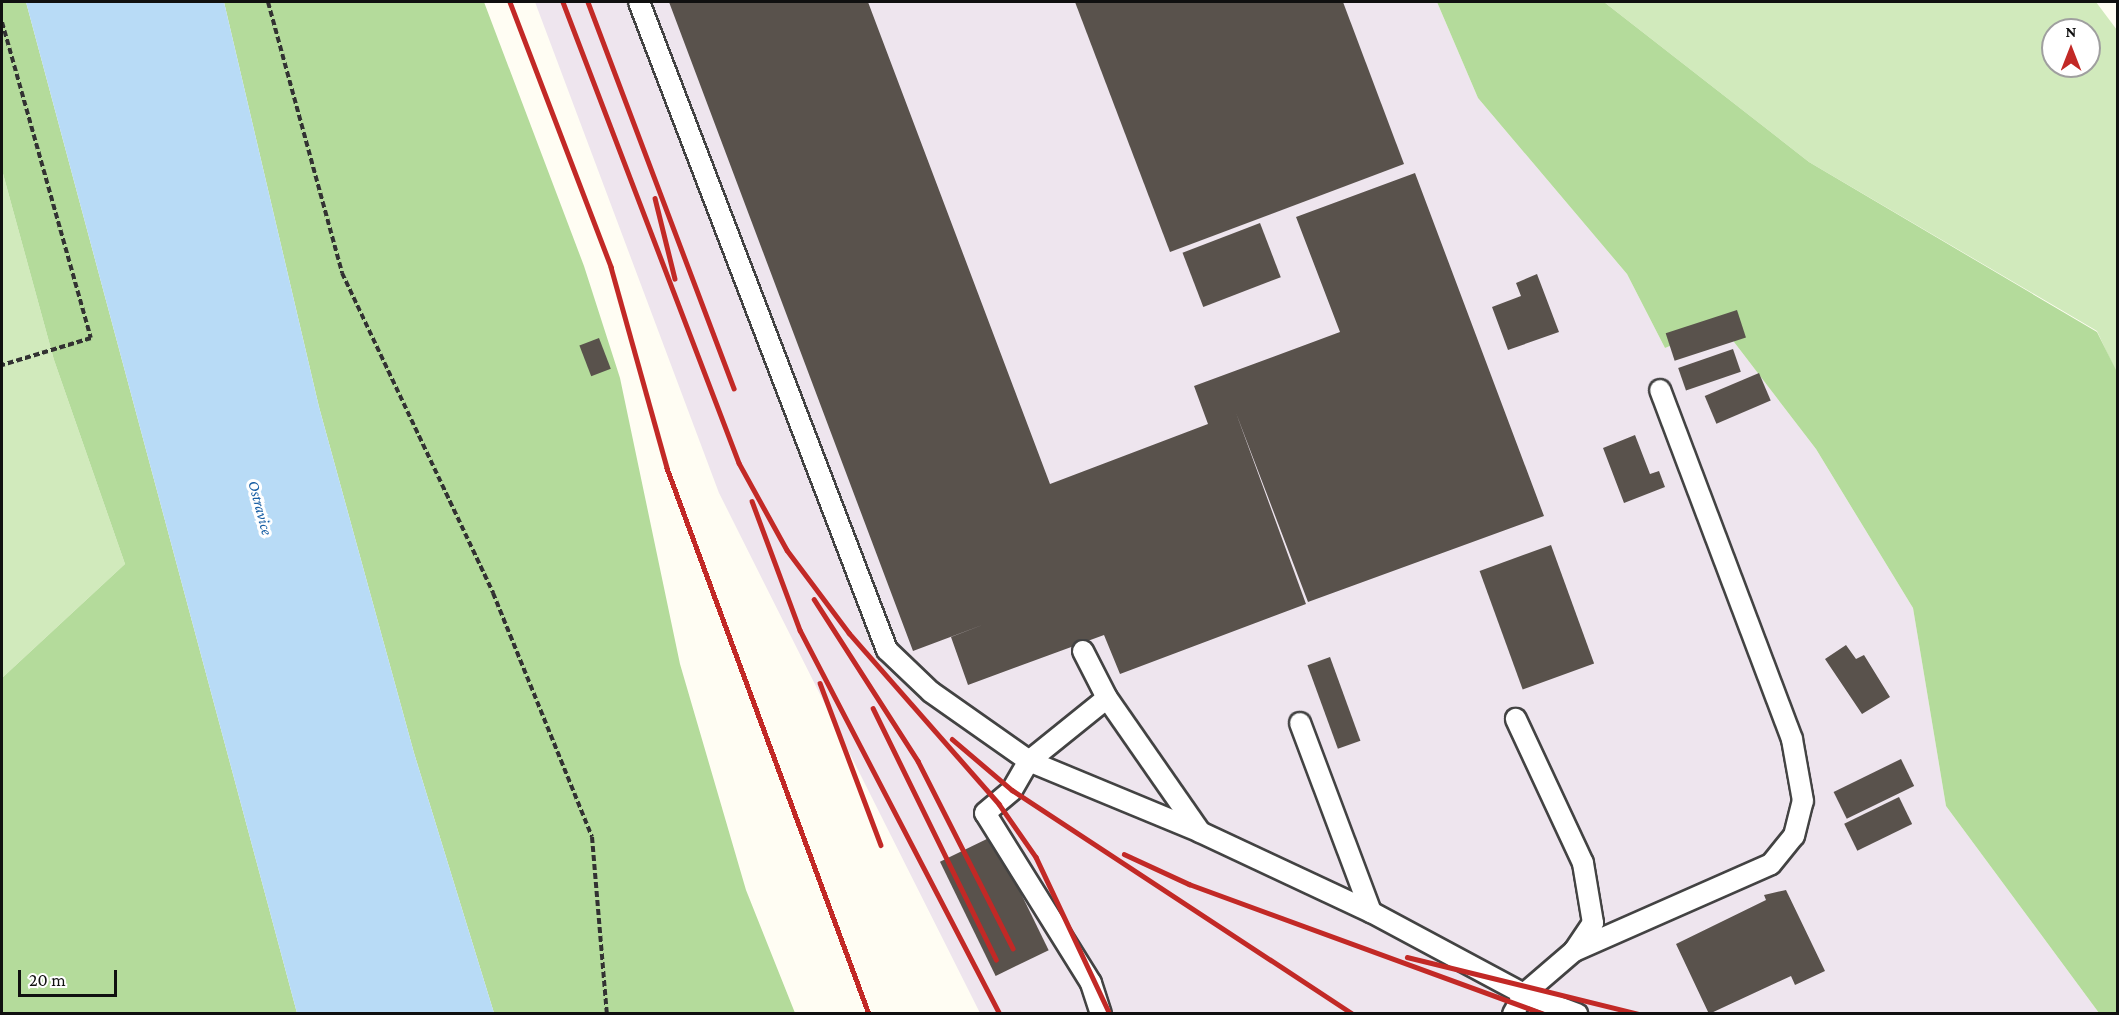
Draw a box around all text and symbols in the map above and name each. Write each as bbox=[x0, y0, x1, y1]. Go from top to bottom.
north arrow bbox=[2041, 18, 2101, 78]
text: N bbox=[2066, 23, 2076, 40]
water label: Ostravice bbox=[244, 479, 276, 537]
scale bar bbox=[21, 958, 120, 996]
text: 20 m bbox=[29, 970, 66, 990]

